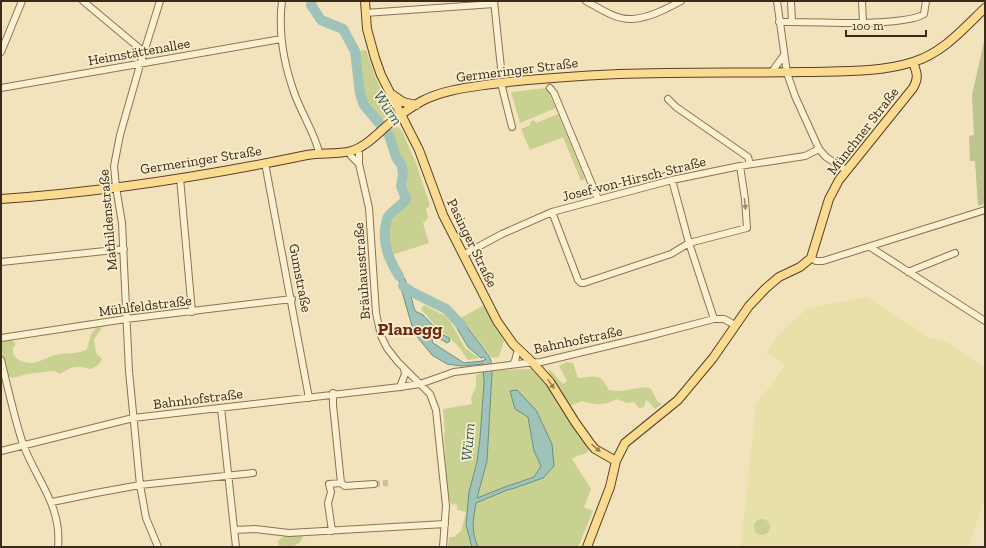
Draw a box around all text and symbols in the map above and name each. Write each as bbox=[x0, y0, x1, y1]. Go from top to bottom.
scale bar bbox=[846, 12, 926, 38]
text: 100 m bbox=[852, 19, 884, 33]
street label: Heimstättenallee bbox=[87, 35, 192, 69]
street label: Germeringer Straße bbox=[455, 54, 579, 86]
street label: Münchner Straße bbox=[823, 83, 903, 178]
water label: Würm bbox=[370, 87, 406, 129]
street label: Germeringer Straße bbox=[139, 142, 263, 178]
street label: Josef-von-Hirsch-Straße bbox=[560, 153, 708, 205]
street label: Mathildenstraße bbox=[95, 168, 121, 271]
street label: Pasinger Straße bbox=[443, 196, 501, 291]
one-way arrow bbox=[742, 198, 749, 210]
street label: Bräuhausstraße bbox=[350, 222, 374, 320]
street label: Gumstraße bbox=[285, 242, 315, 314]
street label: Mühlfeldstraße bbox=[98, 292, 193, 320]
district label: Planegg bbox=[378, 318, 442, 340]
street label: Bahnhofstraße bbox=[532, 322, 624, 358]
one-way arrow bbox=[547, 378, 554, 390]
street label: Bahnhofstraße bbox=[152, 385, 244, 413]
water label: Würm bbox=[457, 422, 479, 462]
one-way arrow bbox=[591, 443, 601, 452]

